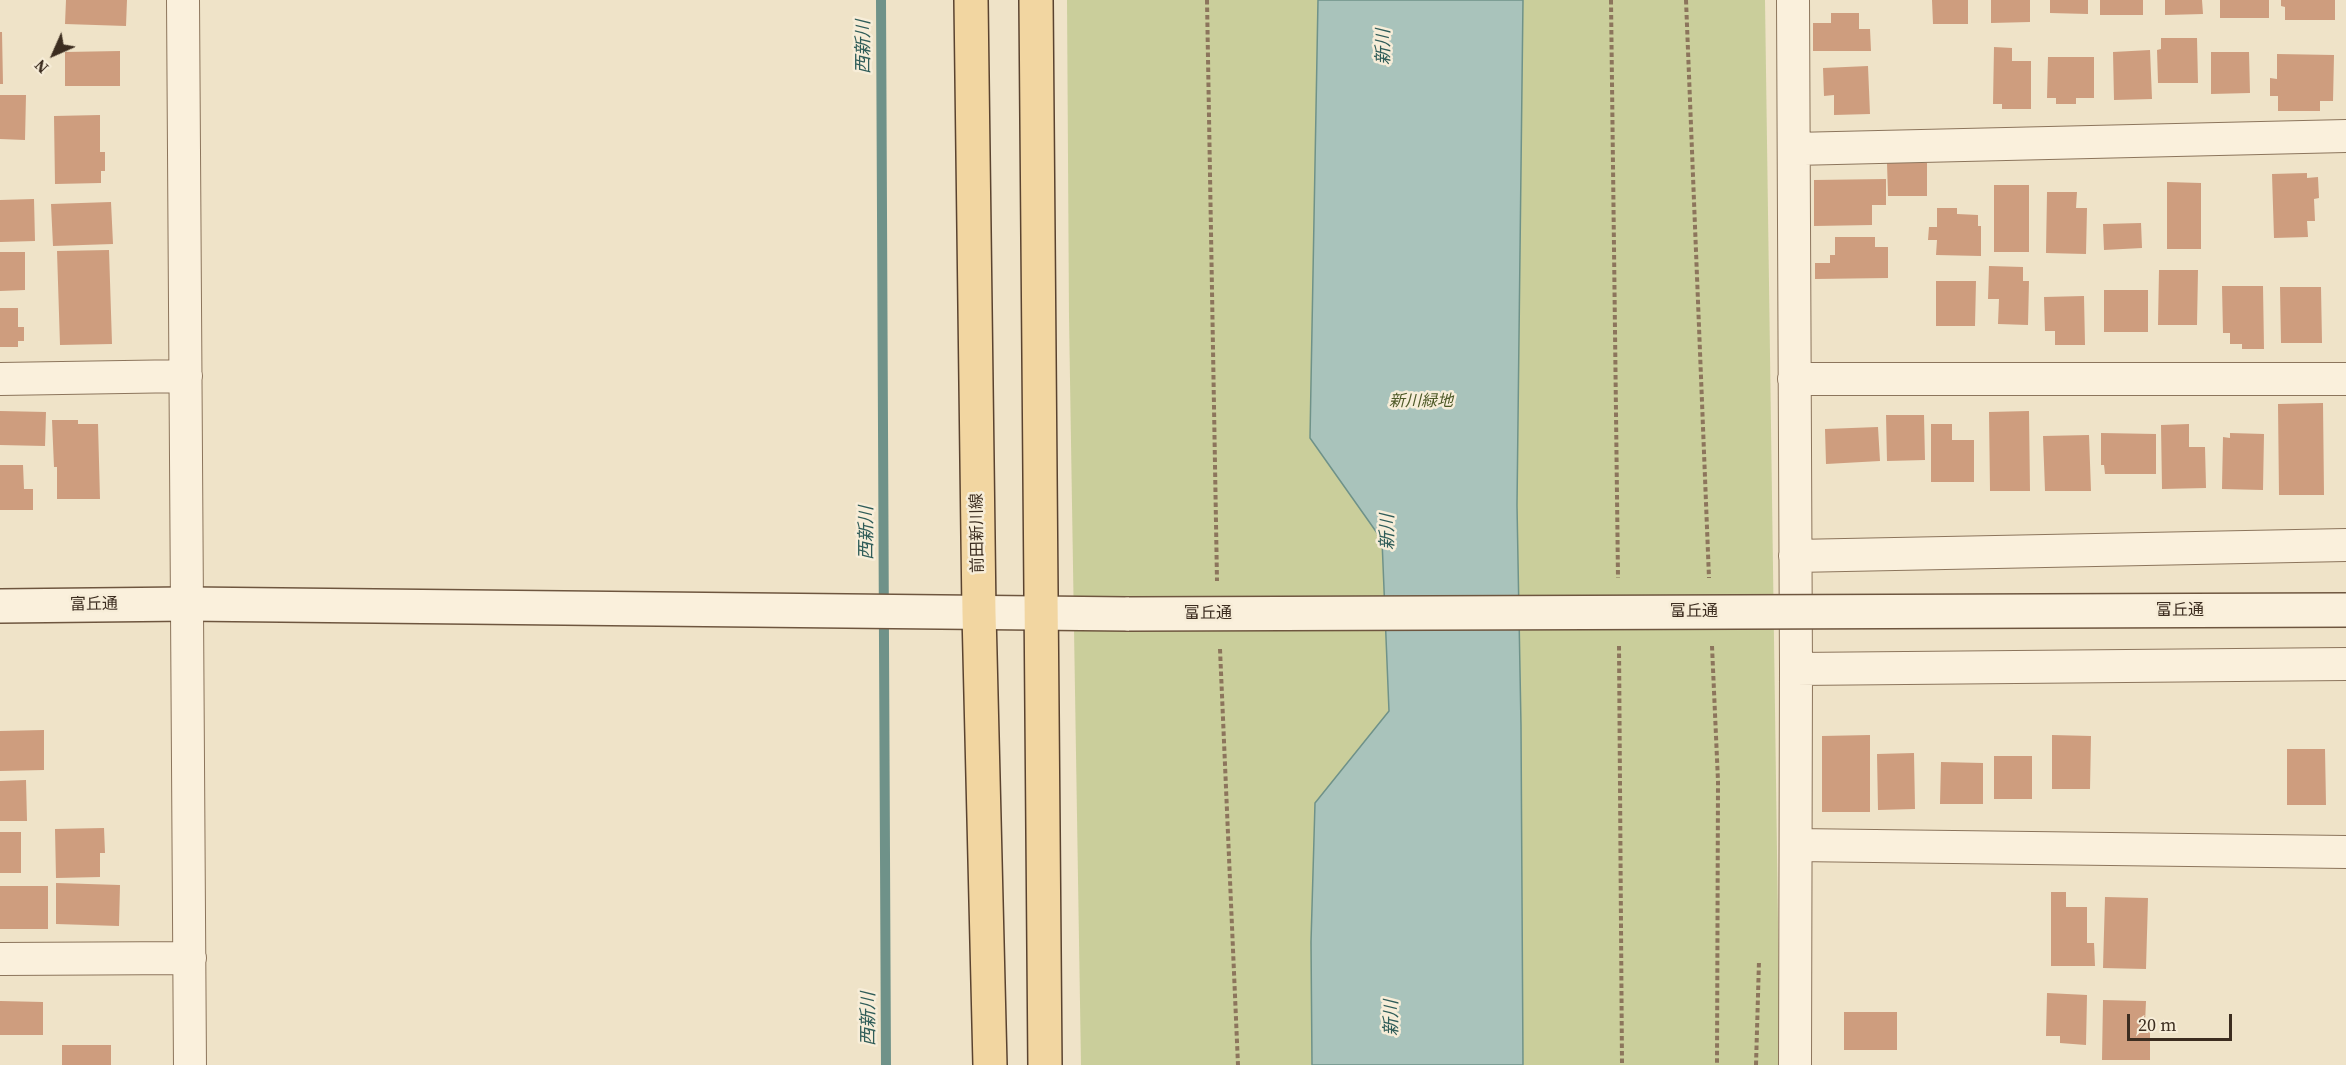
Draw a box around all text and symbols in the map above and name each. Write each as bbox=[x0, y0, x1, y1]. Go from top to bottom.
water label: 西新川 bbox=[853, 20, 875, 74]
north arrow bbox=[24, 24, 84, 84]
water label: 新川 bbox=[1373, 29, 1395, 65]
text: N bbox=[29, 55, 53, 79]
park label: 新川緑地 bbox=[1389, 392, 1453, 412]
street label: 前田新川線 bbox=[968, 493, 988, 573]
water label: 西新川 bbox=[856, 506, 878, 560]
water label: 新川 bbox=[1377, 514, 1399, 550]
street label: 富丘通 bbox=[70, 595, 118, 615]
street label: 富丘通 bbox=[2156, 601, 2204, 621]
street label: 富丘通 bbox=[1670, 602, 1718, 622]
street label: 富丘通 bbox=[1184, 604, 1232, 624]
water label: 西新川 bbox=[858, 992, 880, 1046]
water label: 新川 bbox=[1381, 1000, 1403, 1036]
scale bar bbox=[2130, 1002, 2235, 1040]
text: 20 m bbox=[2138, 1012, 2176, 1037]

